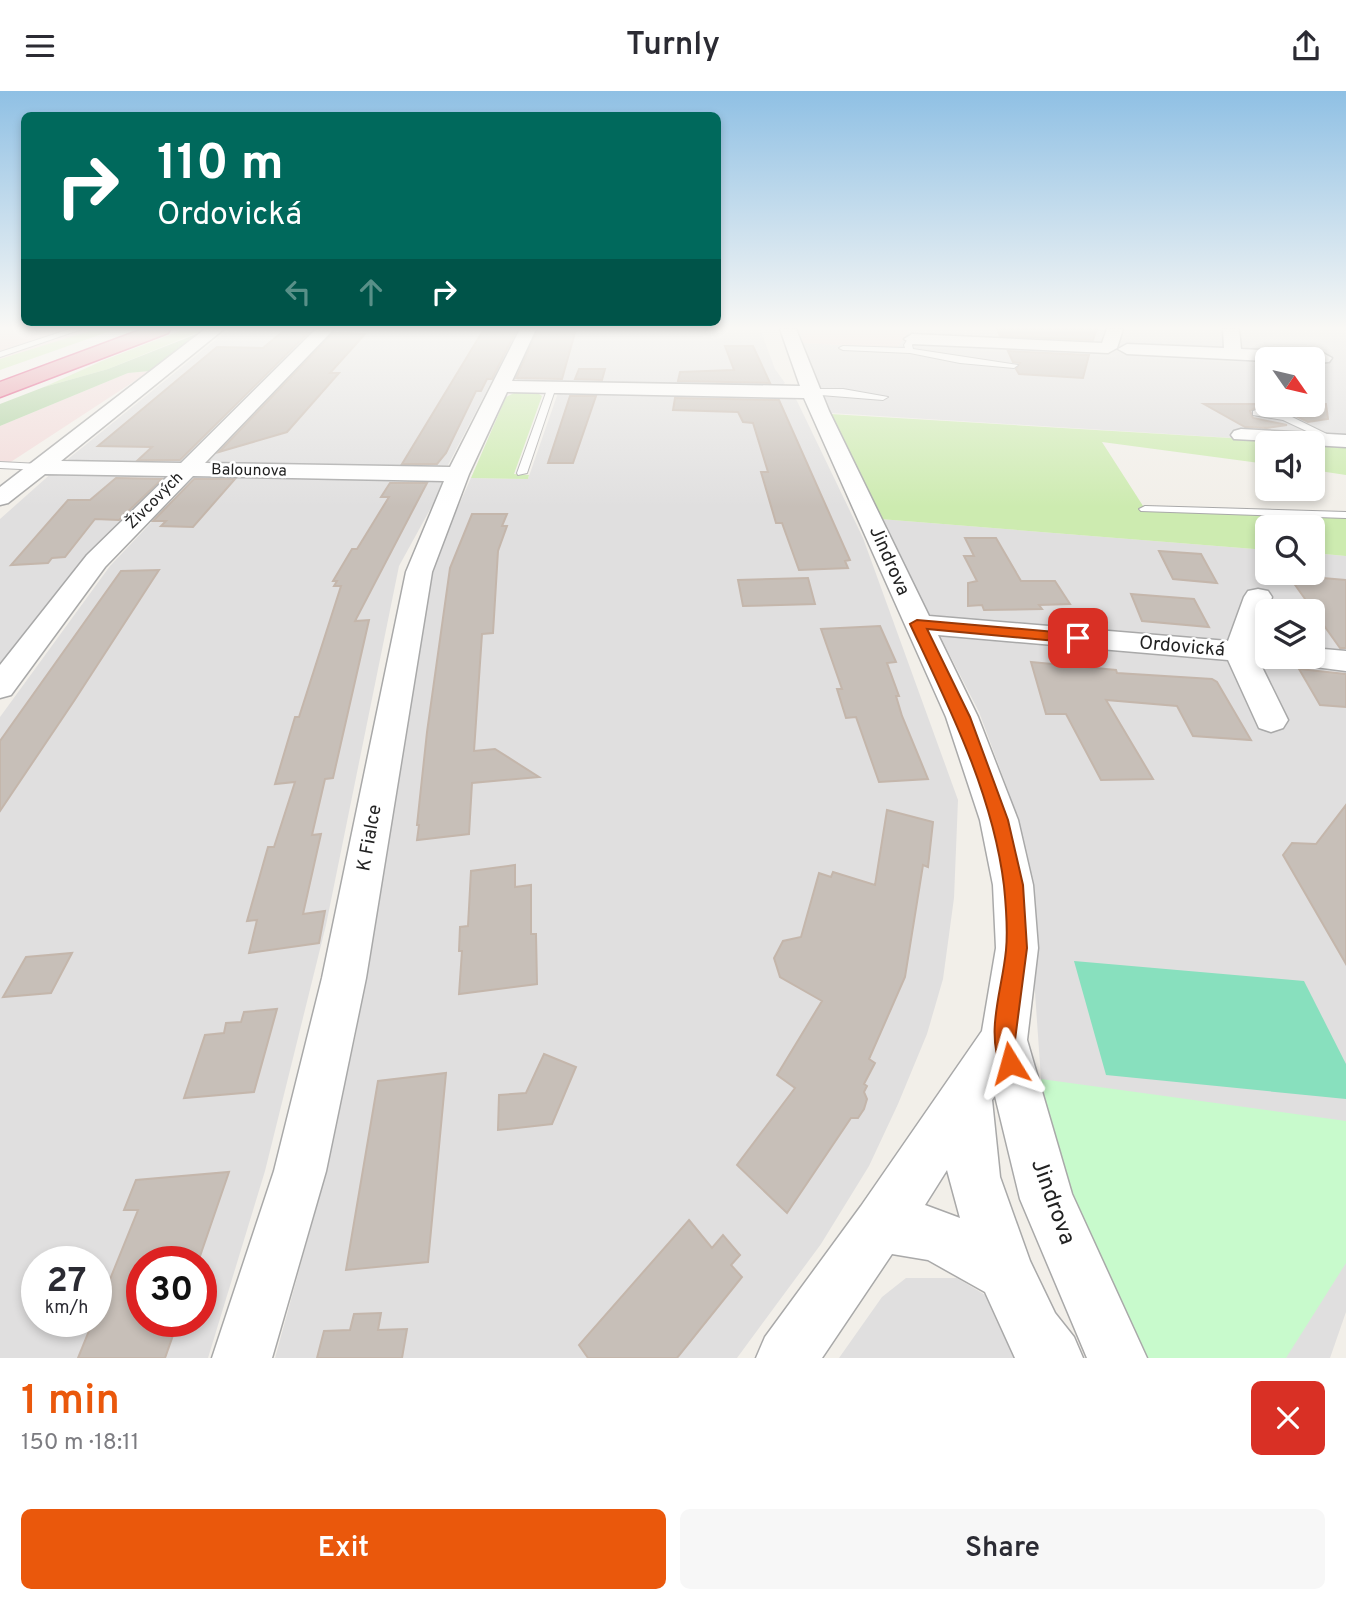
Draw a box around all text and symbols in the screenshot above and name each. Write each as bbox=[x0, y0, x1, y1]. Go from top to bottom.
text: Turnly bbox=[626, 26, 720, 66]
icon: menu bbox=[21, 27, 59, 65]
icon: share bbox=[1287, 27, 1325, 65]
text: 110 m bbox=[157, 135, 284, 197]
icon: right bbox=[42, 140, 133, 231]
text: Ordovická bbox=[157, 196, 302, 236]
icon: left bbox=[279, 273, 317, 311]
icon: ahead bbox=[352, 273, 390, 311]
icon: right bbox=[425, 273, 463, 311]
north arrow bbox=[1255, 347, 1325, 417]
map controls bbox=[1255, 347, 1325, 669]
button: sound bbox=[1255, 431, 1325, 501]
street label: Balounova bbox=[211, 460, 287, 482]
street label: Živcových bbox=[121, 467, 188, 534]
button: search bbox=[1255, 515, 1325, 585]
street label: Jindrova bbox=[863, 522, 915, 600]
button: layers bbox=[1255, 599, 1325, 669]
pin bbox=[1048, 608, 1108, 668]
icon: arrive bbox=[1059, 619, 1097, 657]
street label: Ordovická bbox=[1138, 631, 1226, 663]
street label: K Fialce bbox=[352, 803, 388, 873]
position arrow bbox=[973, 1026, 1047, 1100]
street label: Jindrova bbox=[1023, 1155, 1081, 1249]
speed limit sign: 30 bbox=[126, 1246, 217, 1337]
text: 27 bbox=[47, 1260, 86, 1304]
text: km/h bbox=[45, 1297, 88, 1320]
text: 1 min bbox=[21, 1376, 120, 1429]
button: close bbox=[1251, 1381, 1325, 1455]
text: 150 m · 18:11 bbox=[21, 1429, 139, 1458]
button: Exit bbox=[21, 1509, 666, 1589]
button: Share bbox=[680, 1509, 1325, 1589]

